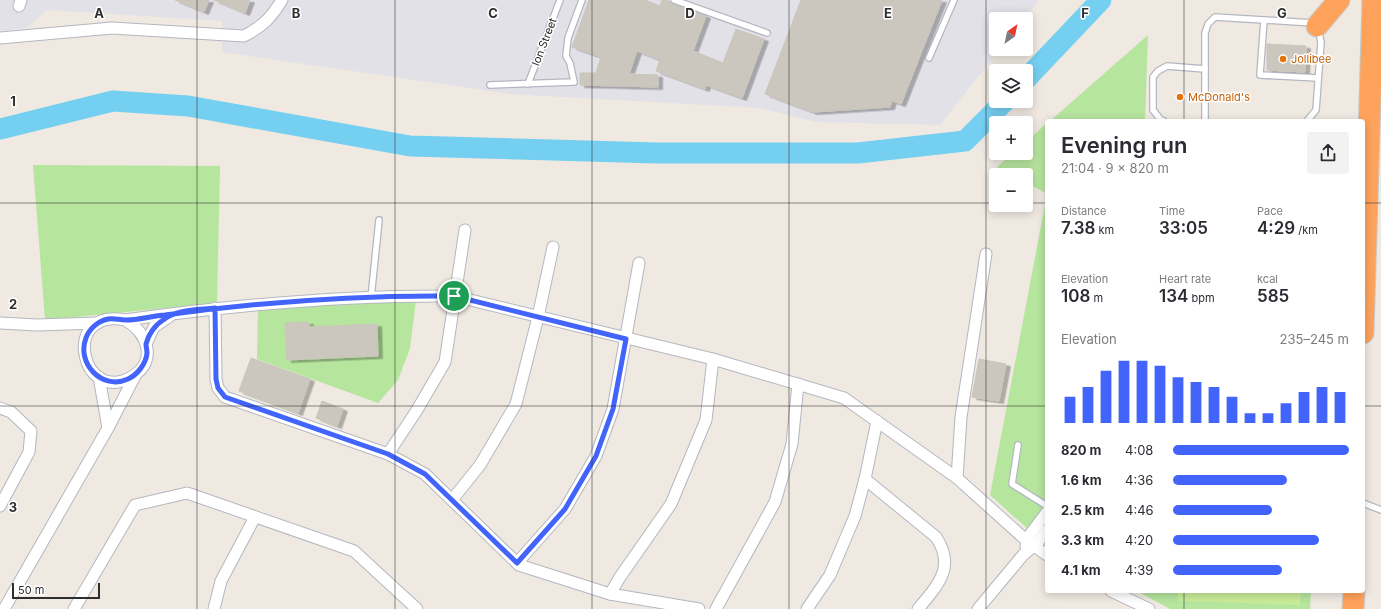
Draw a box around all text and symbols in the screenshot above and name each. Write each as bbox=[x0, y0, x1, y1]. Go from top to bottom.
text: A bbox=[94, 5, 104, 21]
text: B bbox=[292, 5, 301, 21]
text: C bbox=[488, 5, 498, 21]
text: D bbox=[685, 5, 695, 21]
text: E bbox=[884, 5, 892, 21]
text: F bbox=[1081, 5, 1089, 21]
text: G bbox=[1277, 5, 1287, 21]
north arrow bbox=[989, 12, 1033, 56]
map controls bbox=[989, 12, 1033, 212]
street label: Ion Street bbox=[528, 16, 560, 68]
place label: Jollibee bbox=[1291, 52, 1331, 66]
marker: Jollibee bbox=[1278, 54, 1288, 64]
button: layers bbox=[989, 64, 1033, 108]
place label: McDonald's bbox=[1188, 90, 1250, 104]
marker: McDonald's bbox=[1175, 92, 1185, 102]
text: 1 bbox=[10, 93, 16, 109]
button: + bbox=[989, 116, 1033, 160]
text: Evening run bbox=[1061, 132, 1187, 158]
button: share bbox=[1307, 132, 1349, 174]
text: 21:04 · 9 × 820 m bbox=[1061, 160, 1169, 176]
button: − bbox=[989, 168, 1033, 212]
text: Distance bbox=[1061, 204, 1106, 218]
text: Time bbox=[1159, 204, 1185, 218]
text: Pace bbox=[1257, 204, 1283, 218]
text: 7.38 bbox=[1061, 218, 1095, 238]
text: 33:05 bbox=[1159, 218, 1208, 238]
text: 4:29 bbox=[1257, 218, 1295, 238]
text: km bbox=[1095, 223, 1114, 237]
text: /km bbox=[1295, 223, 1318, 237]
text: Elevation bbox=[1061, 272, 1108, 286]
text: Heart rate bbox=[1159, 272, 1211, 286]
text: kcal bbox=[1257, 272, 1278, 286]
pin bbox=[437, 279, 471, 313]
icon: arrive bbox=[443, 285, 465, 307]
text: 108 bbox=[1061, 286, 1090, 306]
text: 134 bbox=[1159, 286, 1188, 306]
text: 585 bbox=[1257, 286, 1289, 306]
text: m bbox=[1090, 291, 1103, 305]
text: bpm bbox=[1188, 291, 1215, 305]
text: 2 bbox=[9, 296, 17, 312]
text: Elevation bbox=[1061, 331, 1117, 347]
text: 235–245 m bbox=[1280, 331, 1349, 347]
text: 820 m bbox=[1061, 442, 1101, 458]
text: 4:08 bbox=[1125, 442, 1153, 458]
text: 1.6 km bbox=[1061, 472, 1102, 488]
text: 4:36 bbox=[1125, 472, 1153, 488]
text: 3 bbox=[9, 499, 17, 515]
text: 2.5 km bbox=[1061, 502, 1104, 518]
text: 4:46 bbox=[1125, 502, 1154, 518]
text: 3.3 km bbox=[1061, 532, 1104, 548]
text: 4:20 bbox=[1125, 532, 1153, 548]
text: 4.1 km bbox=[1061, 562, 1101, 578]
text: 4:39 bbox=[1125, 562, 1153, 578]
scale bar bbox=[12, 581, 100, 600]
text: 50 m bbox=[18, 583, 44, 597]

